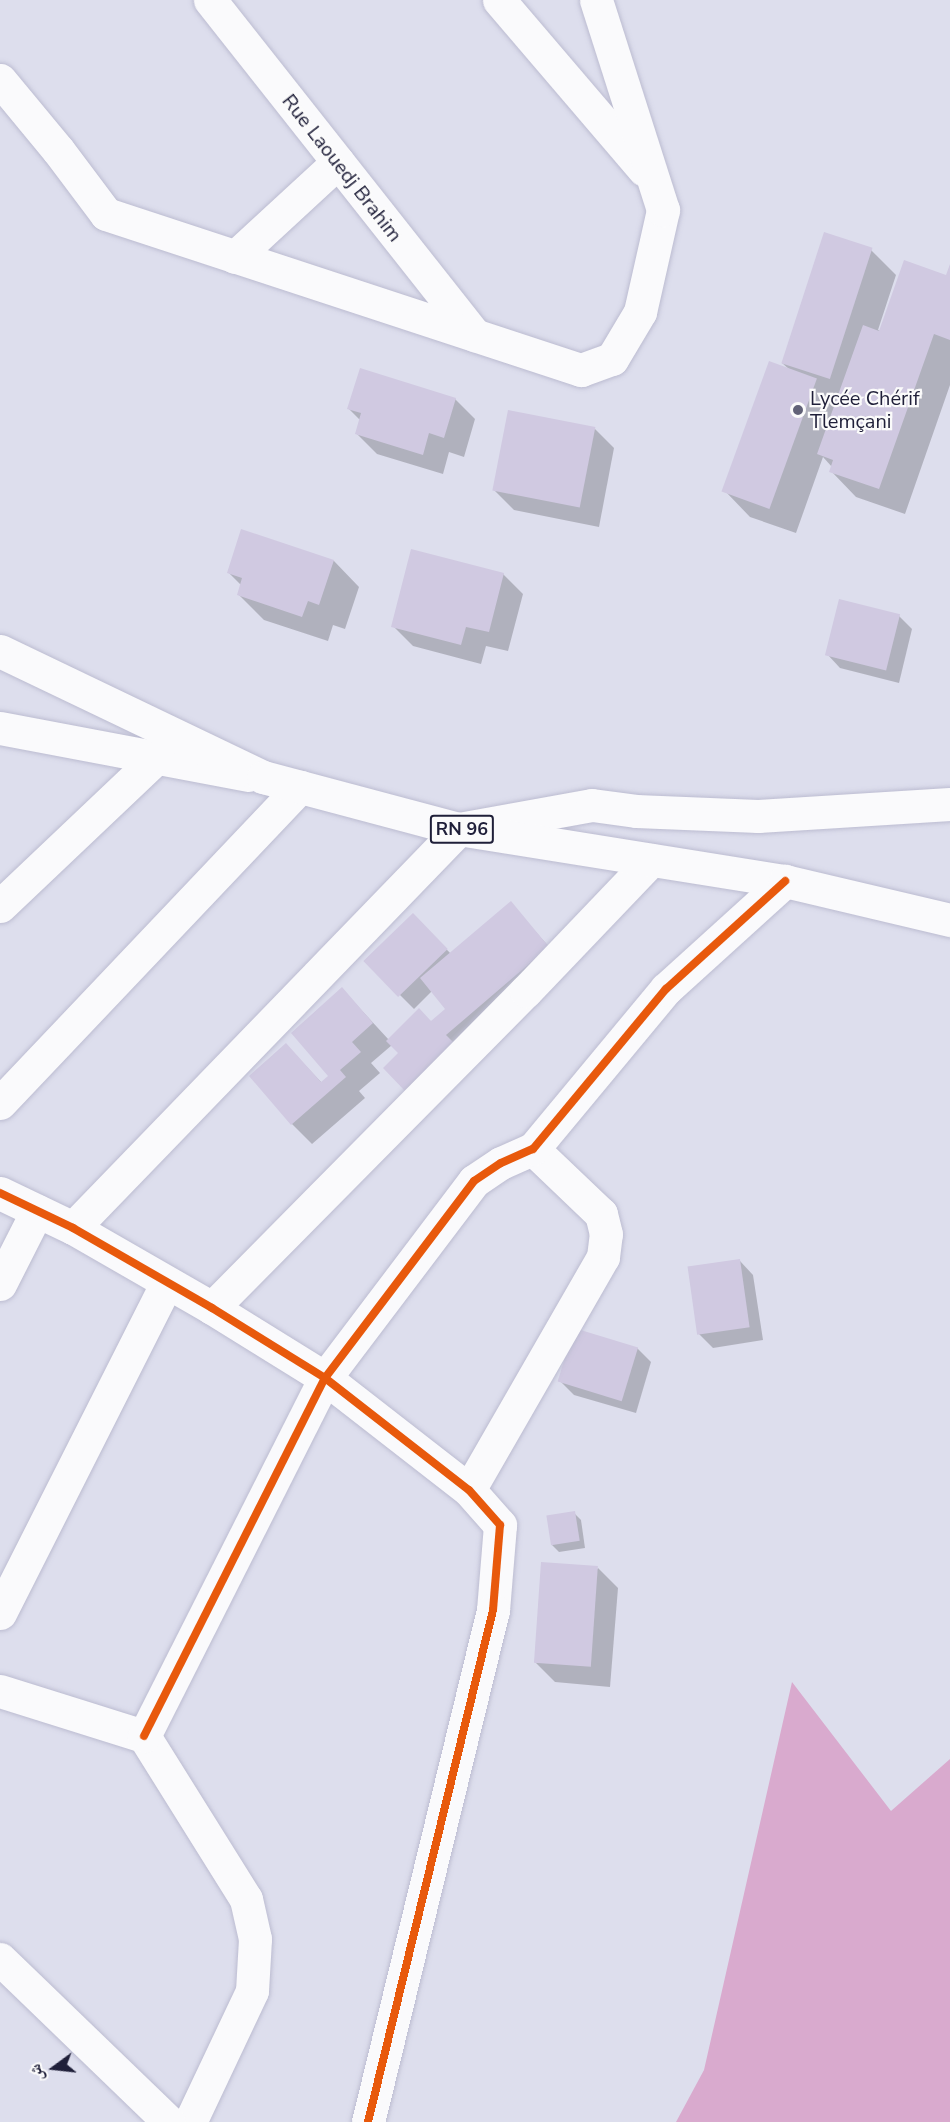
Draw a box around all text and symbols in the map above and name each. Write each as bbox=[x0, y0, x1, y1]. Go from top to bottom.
street label: Rue Laouedj Brahim bbox=[277, 89, 407, 247]
place label: Lycée Chérif Tlemçani bbox=[810, 386, 920, 433]
marker: Lycée Chérif Tlemçani bbox=[791, 403, 805, 417]
road number: RN 96 bbox=[429, 814, 495, 844]
north arrow bbox=[24, 2038, 84, 2098]
text: ش bbox=[24, 2062, 49, 2084]

